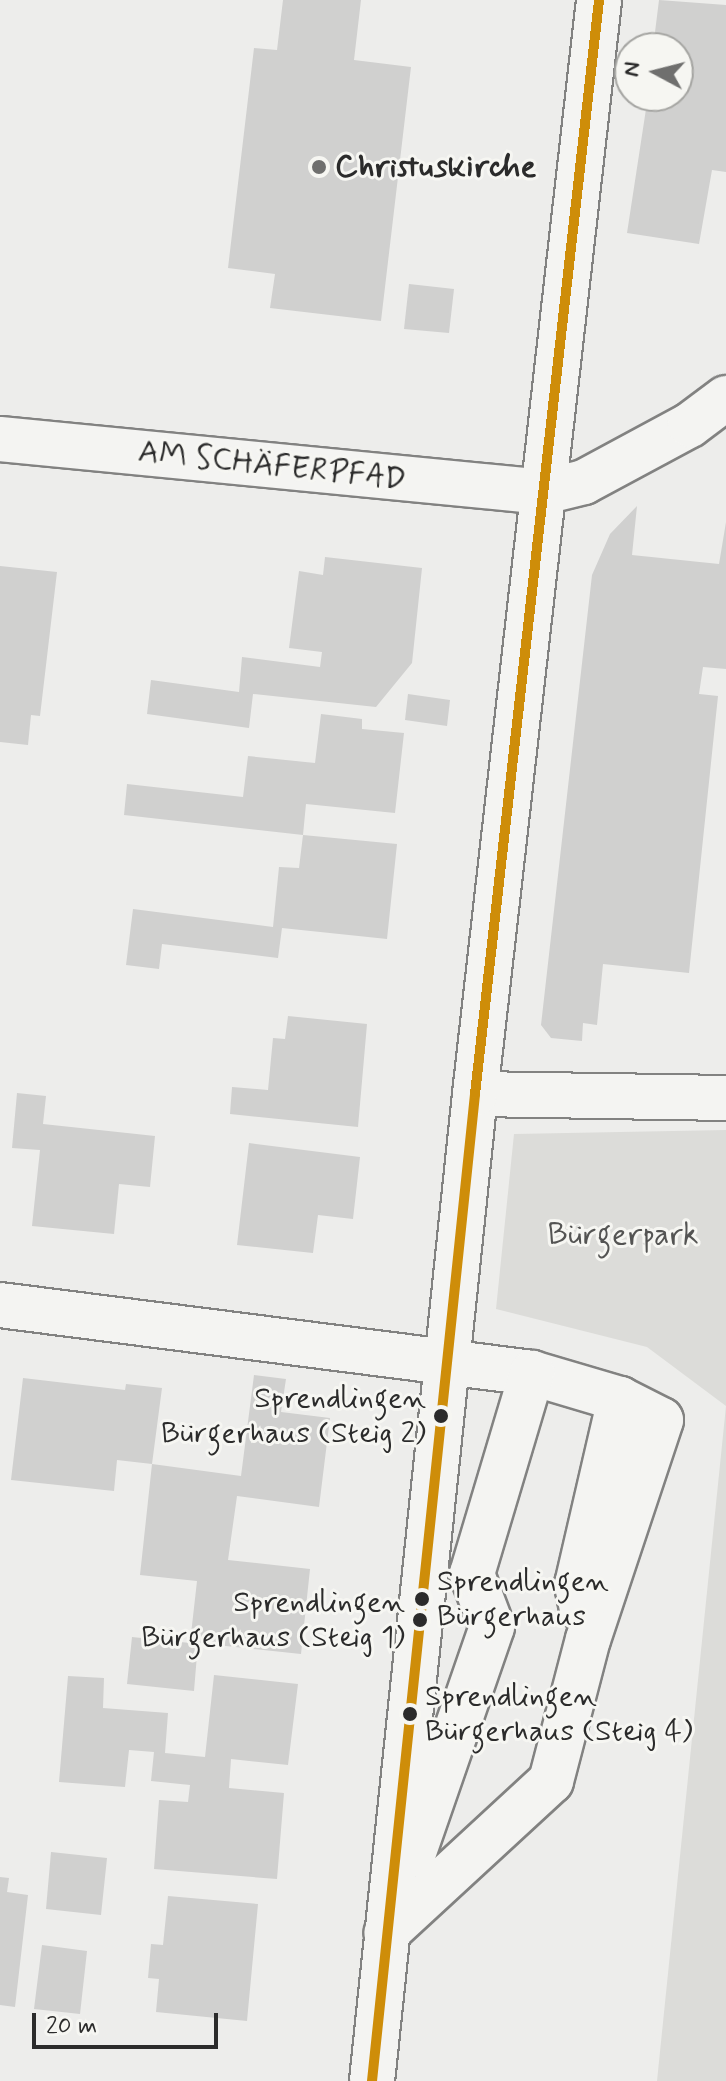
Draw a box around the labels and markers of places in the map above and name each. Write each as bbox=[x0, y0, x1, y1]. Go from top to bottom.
place label: Christuskirche bbox=[335, 148, 536, 186]
marker: Christuskirche bbox=[310, 158, 328, 176]
place label: Sprendlingen Bürgerhaus (Steig 2) bbox=[161, 1381, 426, 1452]
marker: Sprendlingen Bürgerhaus (Steig 2) bbox=[433, 1408, 449, 1424]
place label: Sprendlingen Bürgerhaus bbox=[437, 1564, 609, 1634]
place label: Sprendlingen Bürgerhaus (Steig 1) bbox=[141, 1585, 405, 1656]
marker: Sprendlingen Bürgerhaus bbox=[414, 1591, 430, 1607]
marker: Sprendlingen Bürgerhaus (Steig 1) bbox=[412, 1612, 428, 1628]
place label: Sprendlingen Bürgerhaus (Steig 4) bbox=[425, 1679, 693, 1750]
marker: Sprendlingen Bürgerhaus (Steig 4) bbox=[402, 1706, 418, 1722]

